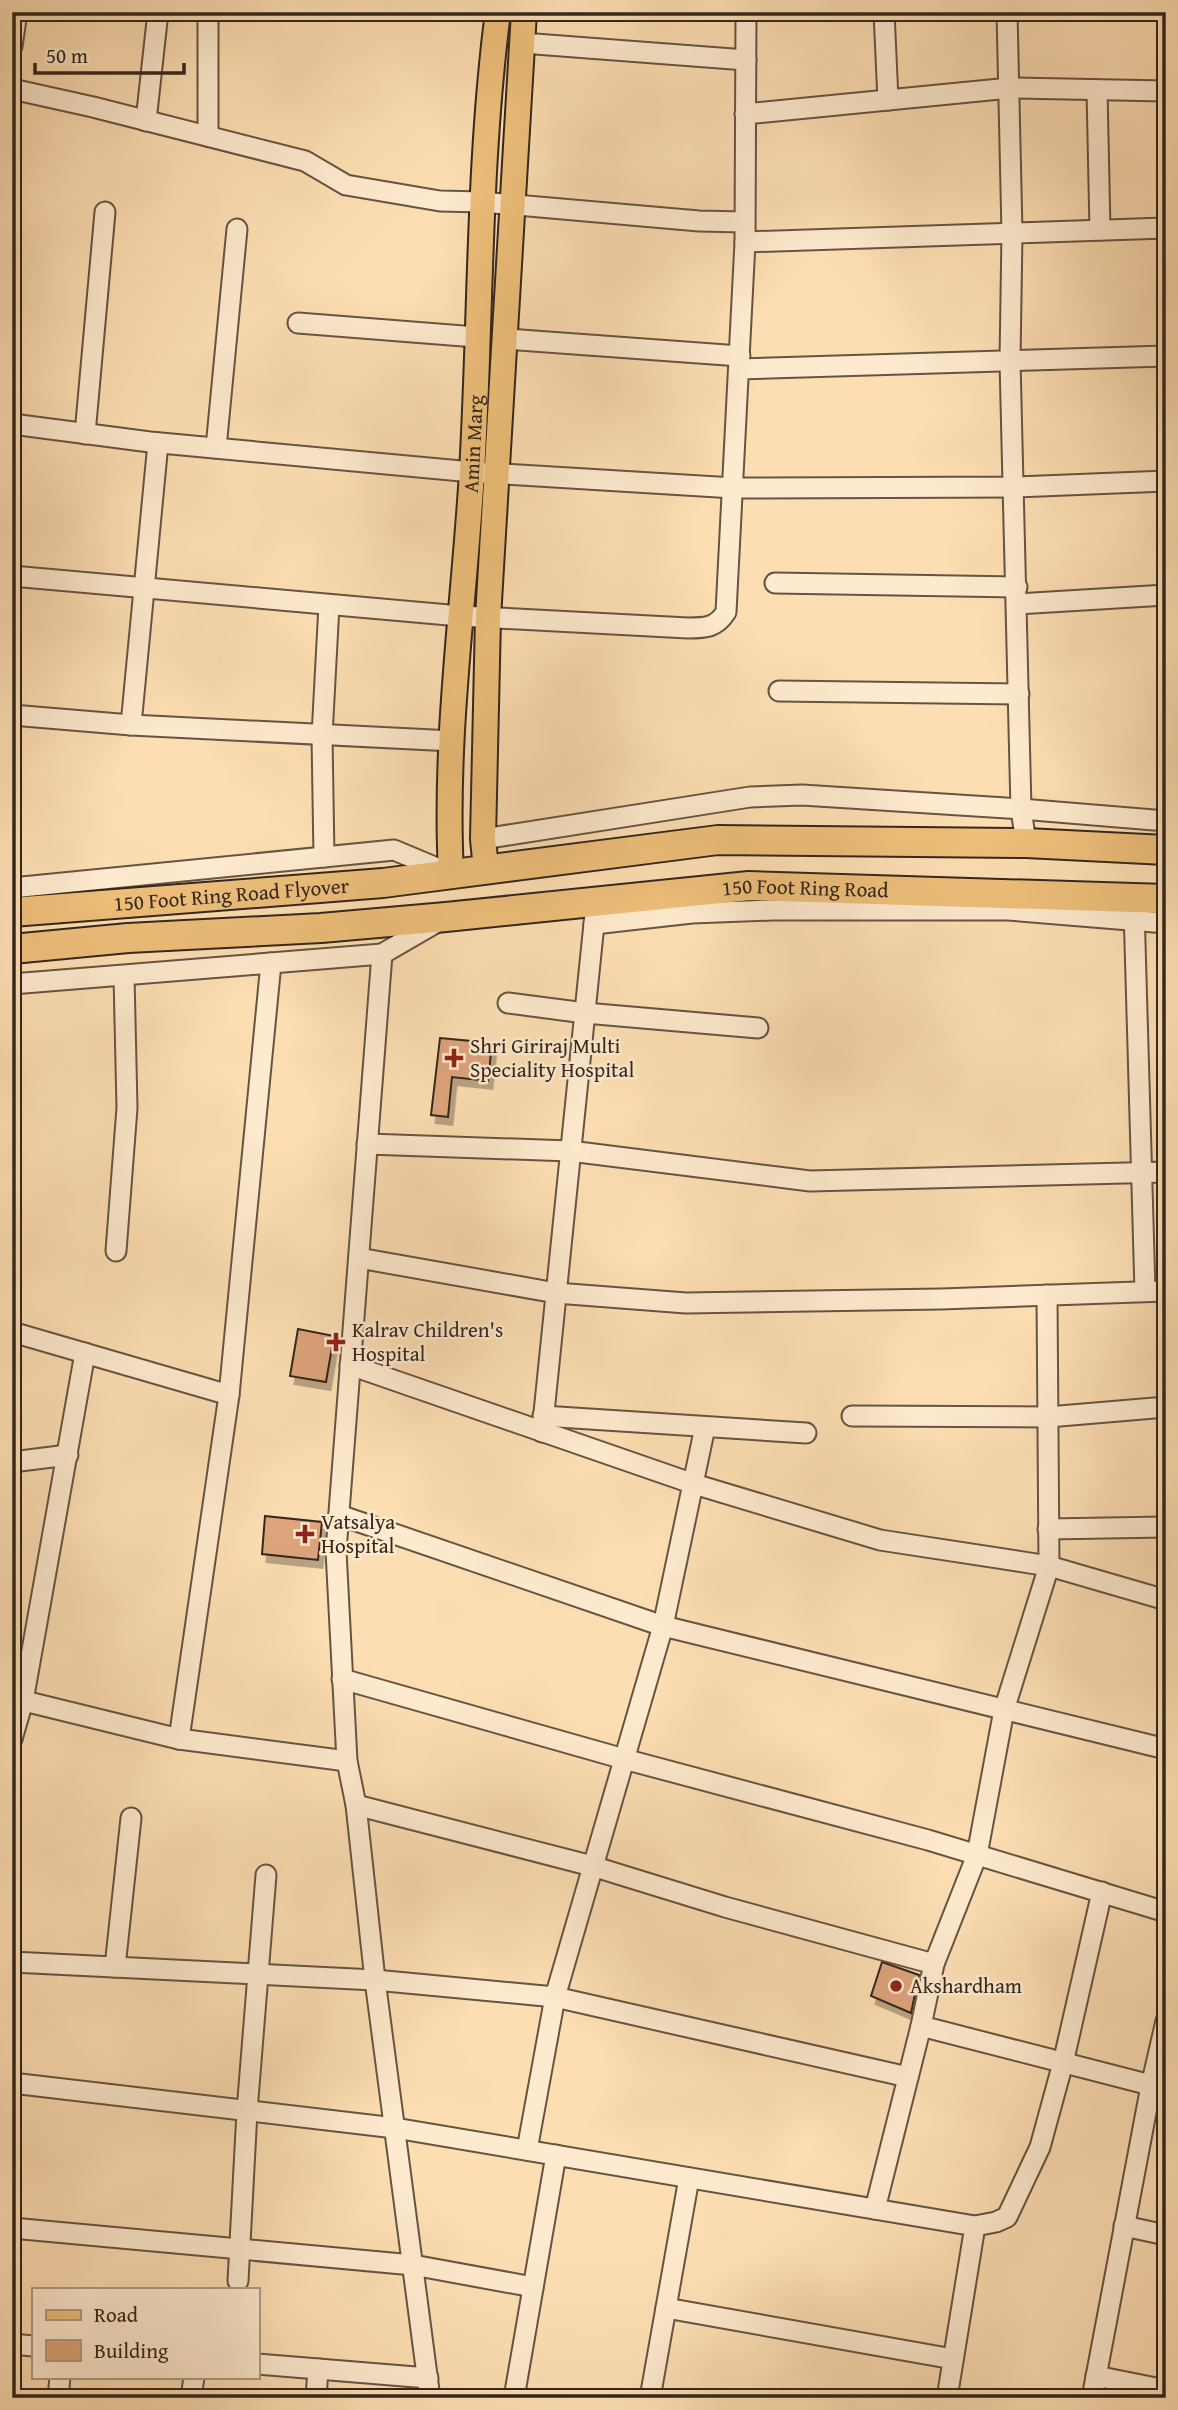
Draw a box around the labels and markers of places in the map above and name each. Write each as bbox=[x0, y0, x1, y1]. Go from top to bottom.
place label: Shri Giriraj Multi Speciality Hospital bbox=[470, 1030, 634, 1085]
marker: Shri Giriraj Multi Speciality Hospital bbox=[444, 1048, 464, 1068]
place label: Kalrav Children's Hospital bbox=[352, 1314, 503, 1369]
marker: Kalrav Children's Hospital bbox=[326, 1332, 346, 1352]
place label: Vatsalya Hospital bbox=[321, 1506, 395, 1561]
marker: Vatsalya Hospital bbox=[295, 1524, 315, 1544]
place label: Akshardham bbox=[910, 1970, 1022, 2001]
marker: Akshardham bbox=[888, 1978, 904, 1994]

